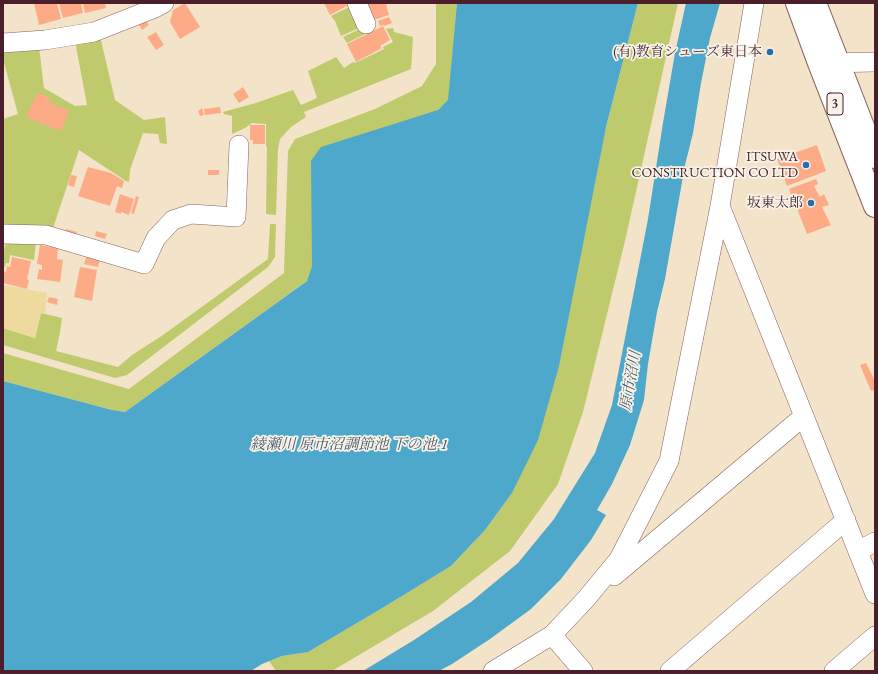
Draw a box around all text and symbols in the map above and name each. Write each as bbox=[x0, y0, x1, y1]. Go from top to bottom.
place label: (有)教育シューズ東日本 bbox=[613, 44, 762, 60]
marker: (有)教育シューズ東日本 bbox=[765, 47, 775, 57]
road number: 3 bbox=[827, 93, 843, 115]
place label: ITSUWA CONSTRUCTION CO LTD bbox=[632, 149, 798, 182]
marker: ITSUWA CONSTRUCTION CO LTD bbox=[801, 160, 811, 170]
place label: 坂東太郎 bbox=[747, 195, 803, 211]
marker: 坂東太郎 bbox=[806, 198, 816, 208]
water label: 原市沼川 bbox=[617, 350, 645, 412]
water label: 綾瀬川 原市沼調節池 下の池-1 bbox=[250, 436, 448, 454]

